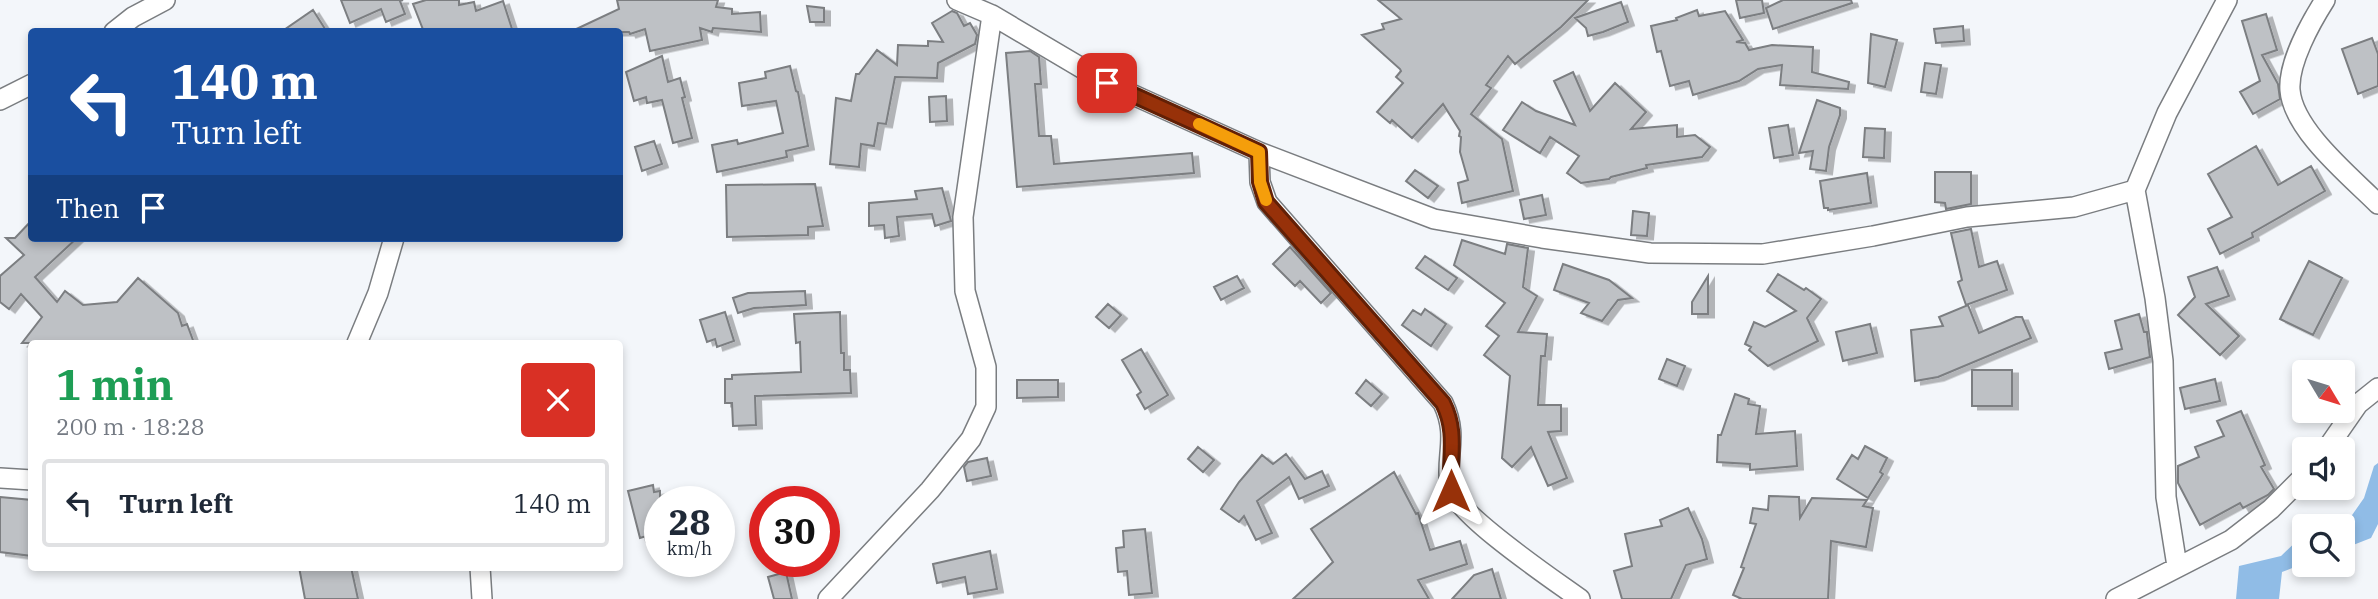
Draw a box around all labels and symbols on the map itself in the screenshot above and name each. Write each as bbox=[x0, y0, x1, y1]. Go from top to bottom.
pin bbox=[1077, 53, 1137, 113]
north arrow bbox=[2292, 360, 2356, 424]
position arrow bbox=[1414, 454, 1488, 528]
speed limit sign: 30 bbox=[749, 486, 840, 577]

